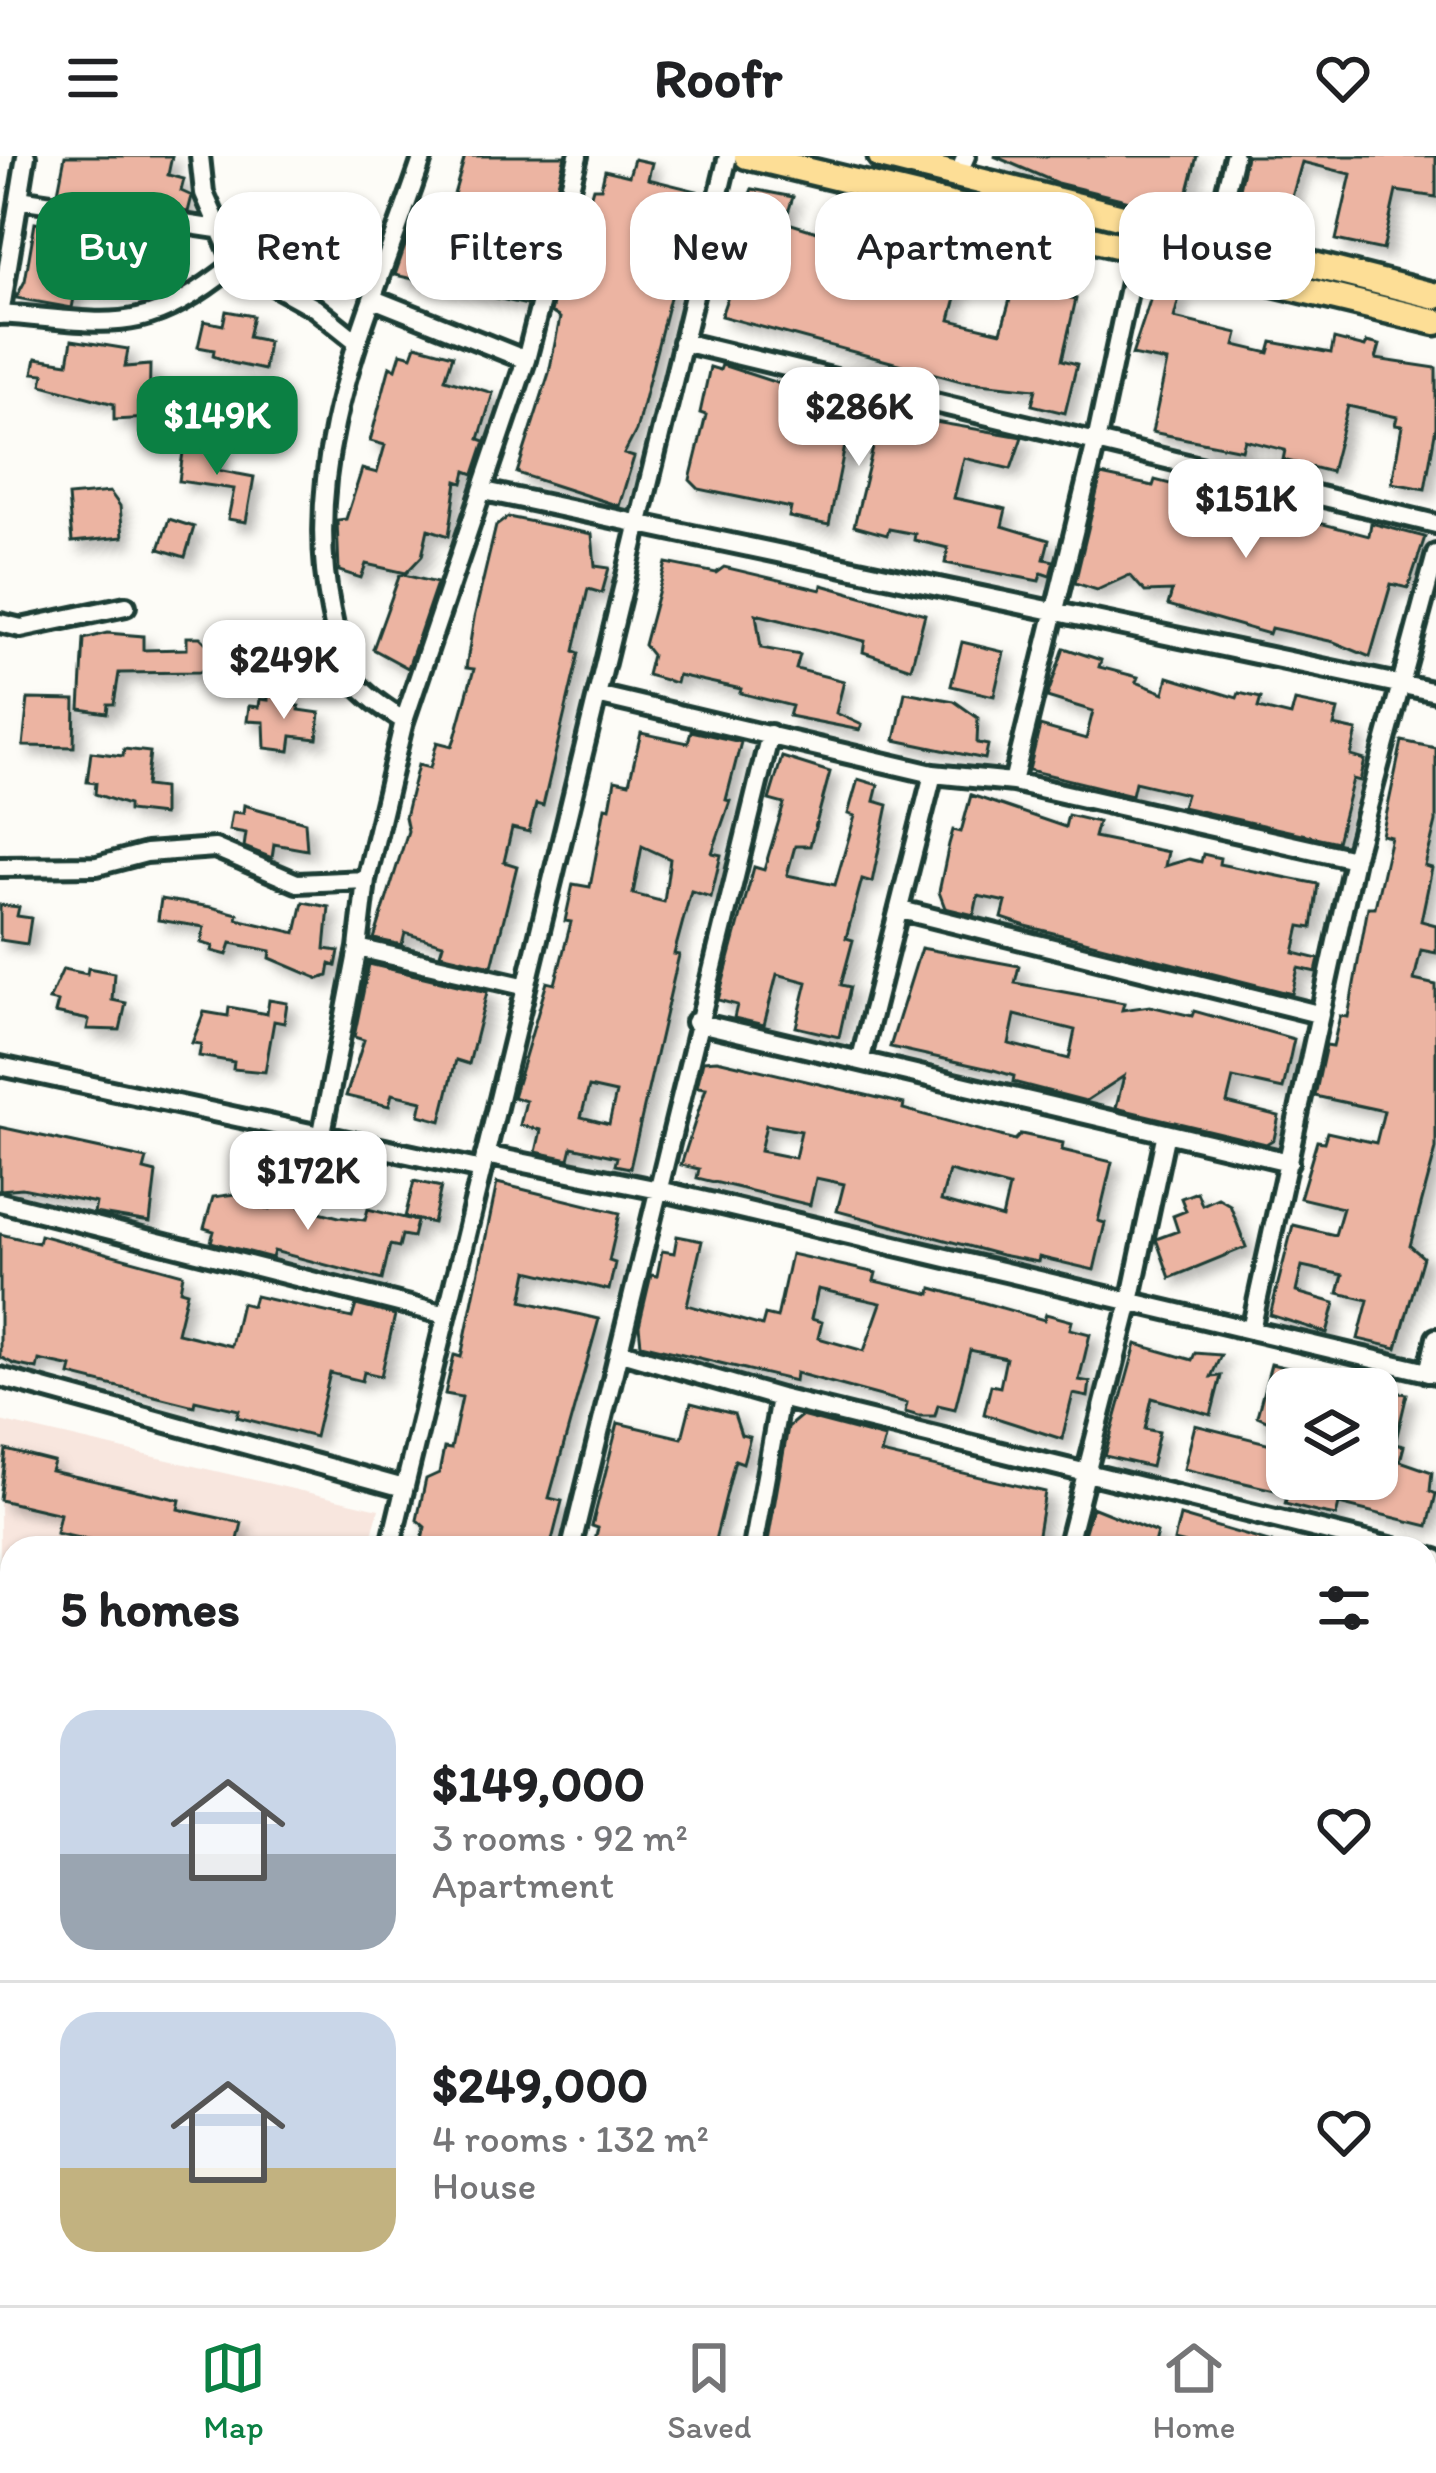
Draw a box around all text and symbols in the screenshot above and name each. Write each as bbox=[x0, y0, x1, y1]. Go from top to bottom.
icon: menu bbox=[60, 45, 126, 111]
icon: heart bbox=[1310, 45, 1376, 111]
text: Roofr bbox=[654, 46, 782, 111]
chip: Buy bbox=[36, 192, 190, 300]
chip: Rent bbox=[214, 192, 382, 300]
chip: Filters bbox=[406, 192, 606, 300]
chip: New bbox=[630, 192, 791, 300]
chip: Apartment bbox=[815, 192, 1095, 300]
chip: House bbox=[1119, 192, 1315, 300]
pin: $286K bbox=[775, 367, 943, 469]
pin: $149K bbox=[133, 376, 301, 478]
text: $286K bbox=[805, 382, 913, 429]
text: $149K bbox=[164, 391, 270, 438]
pin: $151K bbox=[1162, 459, 1330, 561]
text: $151K bbox=[1195, 474, 1297, 521]
pin: $249K bbox=[200, 620, 368, 722]
text: $249K bbox=[229, 635, 339, 682]
pin: $172K bbox=[224, 1131, 392, 1233]
text: $172K bbox=[257, 1146, 359, 1193]
map controls bbox=[1266, 1368, 1398, 1500]
button: layers bbox=[1266, 1368, 1398, 1500]
icon: filters bbox=[1311, 1575, 1377, 1641]
text: 5 homes bbox=[60, 1578, 240, 1639]
text: $149,000 bbox=[432, 1753, 645, 1814]
icon: home bbox=[156, 1758, 300, 1902]
icon: heart bbox=[1311, 1797, 1377, 1863]
text: 3 rooms · 92 m² bbox=[432, 1814, 688, 1861]
text: Apartment bbox=[432, 1861, 614, 1908]
text: $249,000 bbox=[432, 2054, 648, 2115]
icon: home bbox=[156, 2060, 300, 2204]
icon: heart bbox=[1311, 2099, 1377, 2165]
text: 4 rooms · 132 m² bbox=[432, 2115, 709, 2162]
text: House bbox=[432, 2162, 536, 2209]
tab: Map bbox=[200, 2335, 266, 2446]
tab: Saved bbox=[667, 2335, 752, 2446]
tab: Home bbox=[1152, 2335, 1236, 2446]

